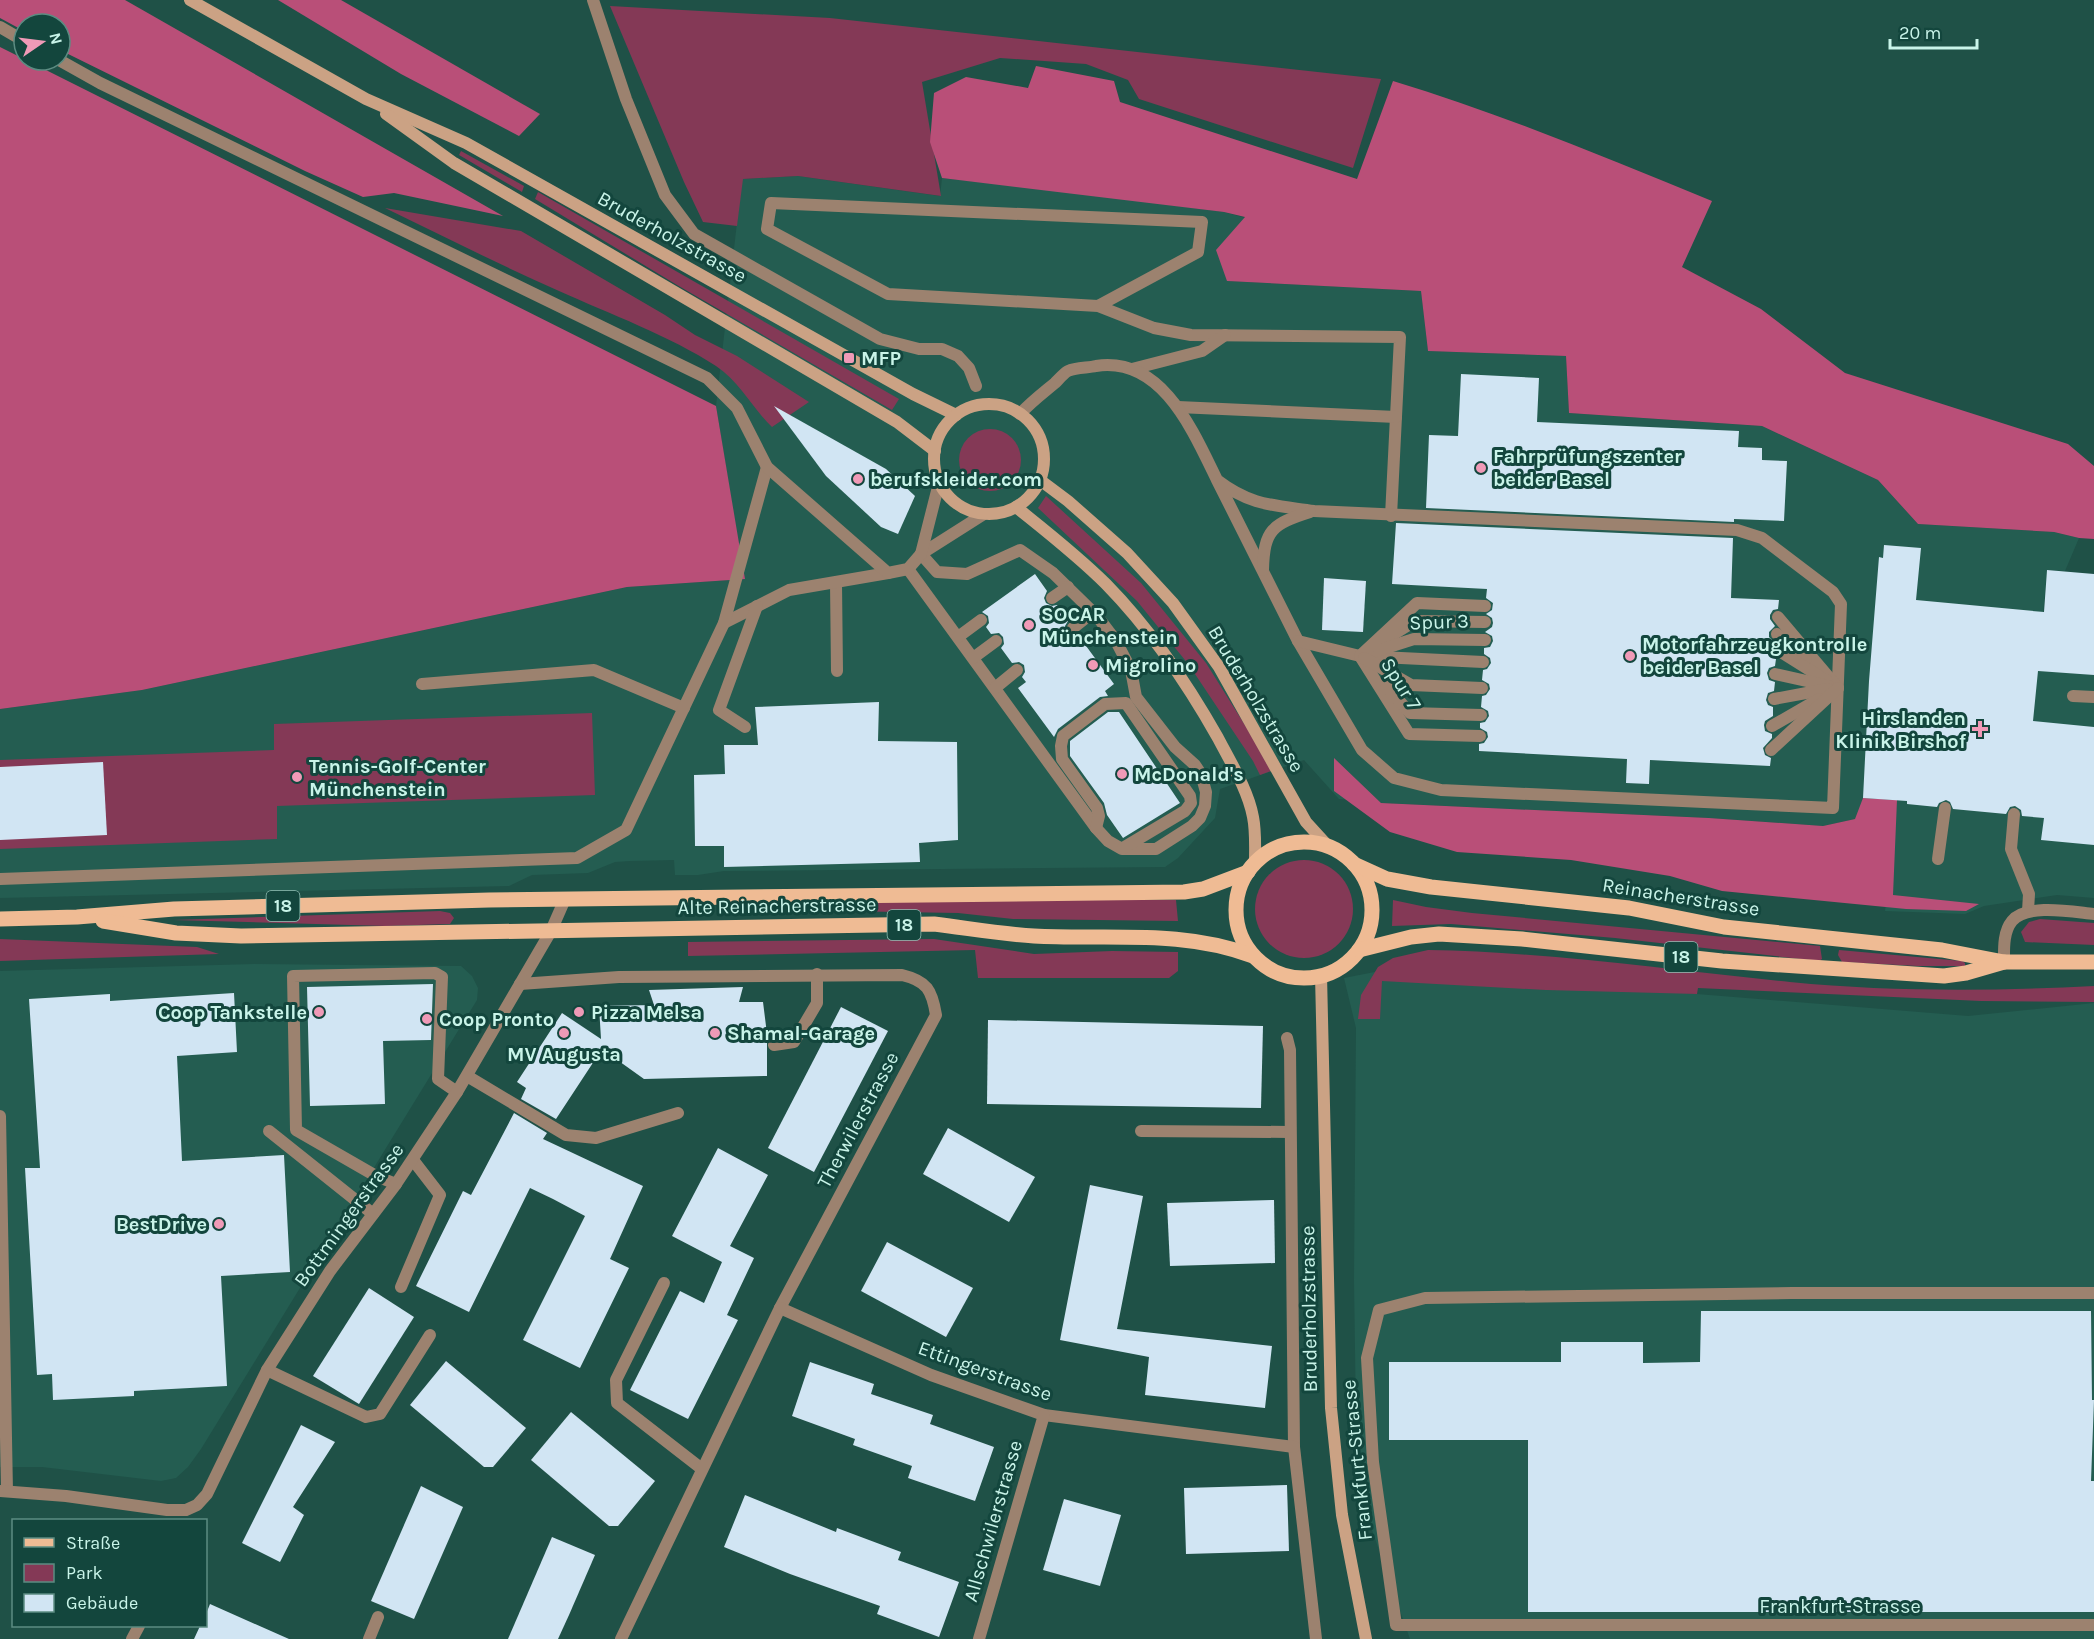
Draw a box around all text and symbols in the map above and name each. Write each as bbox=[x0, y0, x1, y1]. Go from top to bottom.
north arrow bbox=[12, 12, 72, 72]
scale bar bbox=[1890, 12, 1977, 50]
text: 20 m bbox=[1899, 22, 1941, 44]
text: N bbox=[45, 31, 67, 46]
street label: Bruderholzstrasse bbox=[593, 187, 751, 287]
place label: MFP bbox=[861, 347, 901, 370]
marker: MFP bbox=[842, 351, 856, 365]
place label: Fahrprüfungszenter beider Basel bbox=[1493, 445, 1682, 491]
marker: Fahrprüfungszenter beider Basel bbox=[1474, 461, 1488, 475]
place label: berufskleider.com bbox=[870, 468, 1042, 491]
marker: berufskleider.com bbox=[851, 472, 865, 486]
place label: SOCAR Münchenstein bbox=[1041, 603, 1178, 649]
street label: Spur 3 bbox=[1409, 609, 1469, 635]
marker: SOCAR Münchenstein bbox=[1022, 618, 1036, 632]
street label: Bruderholzstrasse bbox=[1203, 622, 1309, 776]
place label: Motorfahrzeugkontrolle beider Basel bbox=[1642, 633, 1867, 679]
marker: Motorfahrzeugkontrolle beider Basel bbox=[1623, 649, 1637, 663]
place label: Migrolino bbox=[1105, 654, 1196, 677]
street label: Spur 7 bbox=[1376, 654, 1426, 715]
marker: Migrolino bbox=[1086, 658, 1100, 672]
place label: Hirslanden Klinik Birshof bbox=[1835, 707, 1967, 753]
marker: Hirslanden Klinik Birshof bbox=[1971, 720, 1989, 738]
place label: Tennis-Golf-Center Münchenstein bbox=[309, 755, 486, 801]
place label: McDonald's bbox=[1134, 763, 1244, 786]
marker: McDonald's bbox=[1115, 767, 1129, 781]
marker: Tennis-Golf-Center Münchenstein bbox=[290, 770, 304, 784]
street label: Reinacherstrasse bbox=[1601, 873, 1761, 921]
road number: 18 bbox=[266, 891, 300, 921]
street label: Alte Reinacherstrasse bbox=[677, 893, 877, 919]
road number: 18 bbox=[888, 910, 920, 940]
road number: 18 bbox=[1664, 942, 1698, 972]
place label: Coop Tankstelle bbox=[158, 1001, 307, 1024]
place label: Pizza Melsa bbox=[591, 1001, 702, 1024]
marker: Coop Tankstelle bbox=[312, 1005, 326, 1019]
marker: Pizza Melsa bbox=[572, 1005, 586, 1019]
place label: Coop Pronto bbox=[439, 1008, 554, 1031]
marker: Coop Pronto bbox=[420, 1012, 434, 1026]
place label: Shamal-Garage bbox=[727, 1022, 875, 1045]
marker: MV Augusta bbox=[557, 1026, 571, 1040]
marker: Shamal-Garage bbox=[708, 1026, 722, 1040]
place label: MV Augusta bbox=[507, 1043, 621, 1066]
street label: Therwilerstrasse bbox=[812, 1048, 904, 1192]
street label: Bottmingerstrasse bbox=[289, 1139, 409, 1291]
place label: BestDrive bbox=[116, 1213, 207, 1236]
marker: BestDrive bbox=[212, 1217, 226, 1231]
street label: Bruderholzstrasse bbox=[1296, 1225, 1322, 1393]
street label: Ettingerstrasse bbox=[915, 1336, 1055, 1406]
street label: Frankfurt-Strasse bbox=[1337, 1378, 1377, 1542]
street label: Allschwilerstrasse bbox=[959, 1438, 1027, 1604]
legend bbox=[12, 1519, 207, 1627]
text: Straße bbox=[66, 1532, 120, 1554]
text: Park bbox=[66, 1562, 103, 1584]
text: Gebäude bbox=[66, 1592, 138, 1614]
street label: Frankfurt-Strasse bbox=[1759, 1595, 1921, 1618]

